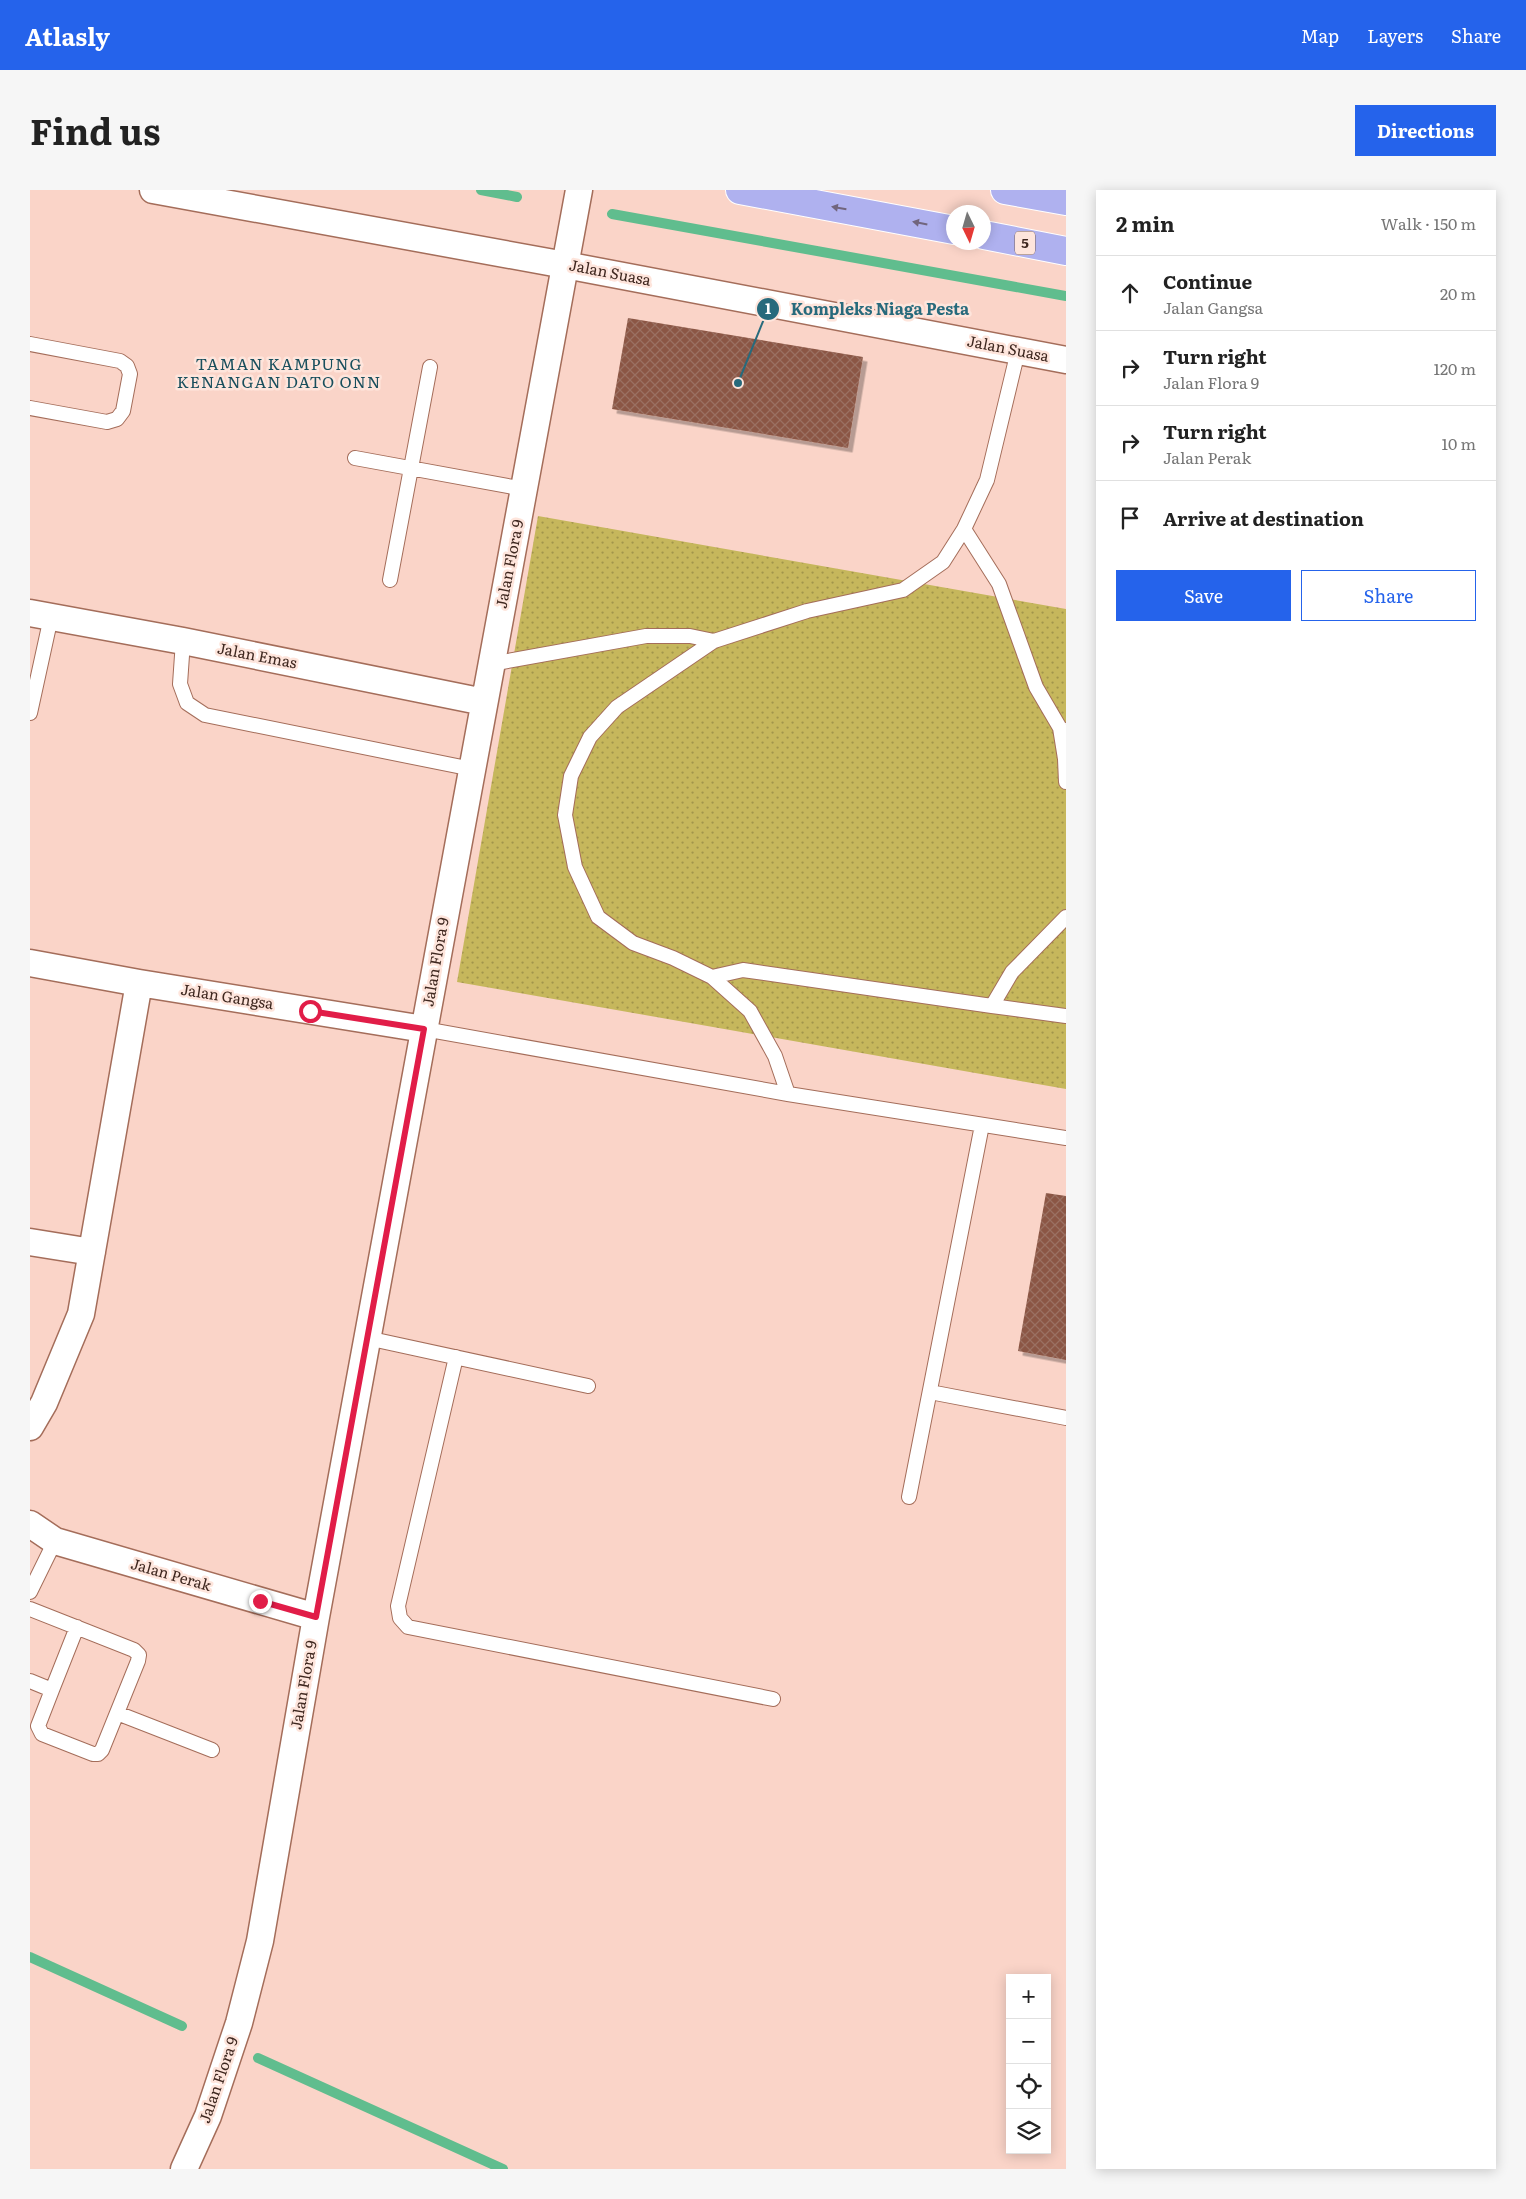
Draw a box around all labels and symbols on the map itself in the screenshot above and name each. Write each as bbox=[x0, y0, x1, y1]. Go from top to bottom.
one-way arrow bbox=[830, 204, 846, 212]
north arrow bbox=[946, 205, 991, 250]
one-way arrow bbox=[912, 219, 928, 227]
road number: 5 bbox=[1015, 232, 1035, 254]
street label: Jalan Suasa bbox=[567, 252, 654, 291]
callout: Kompleks Niaga Pesta bbox=[756, 294, 979, 325]
text: 1 bbox=[765, 296, 771, 319]
text: Kompleks Niaga Pesta bbox=[791, 296, 970, 320]
street label: Jalan Suasa bbox=[965, 328, 1052, 367]
district label: TAMAN KAMPUNG KENANGAN DATO ONN bbox=[177, 351, 381, 393]
street label: Jalan Flora 9 bbox=[489, 517, 528, 610]
street label: Jalan Emas bbox=[216, 636, 299, 674]
street label: Jalan Flora 9 bbox=[415, 915, 454, 1008]
street label: Jalan Gangsa bbox=[179, 977, 276, 1014]
route start bbox=[299, 1000, 322, 1023]
street label: Jalan Perak bbox=[128, 1551, 215, 1596]
route end bbox=[249, 1590, 272, 1613]
street label: Jalan Flora 9 bbox=[283, 1638, 322, 1731]
street label: Jalan Flora 9 bbox=[192, 2033, 243, 2126]

